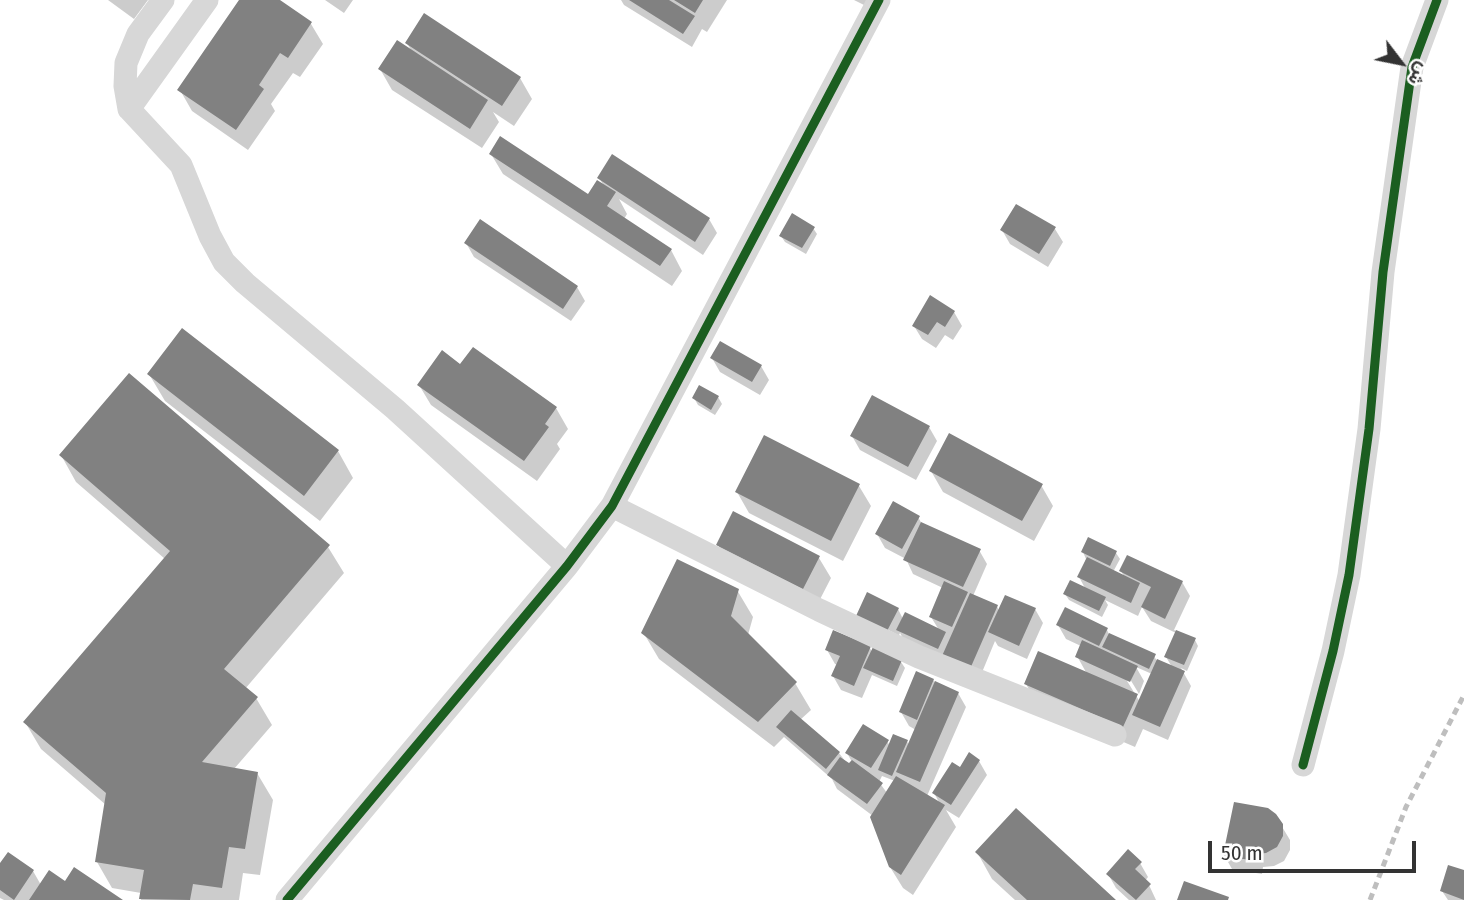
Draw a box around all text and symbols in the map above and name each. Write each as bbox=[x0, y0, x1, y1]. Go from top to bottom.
north arrow bbox=[1366, 28, 1436, 98]
text: ش bbox=[1403, 59, 1435, 90]
scale bar bbox=[1212, 827, 1420, 871]
text: 50 m bbox=[1221, 840, 1263, 866]

